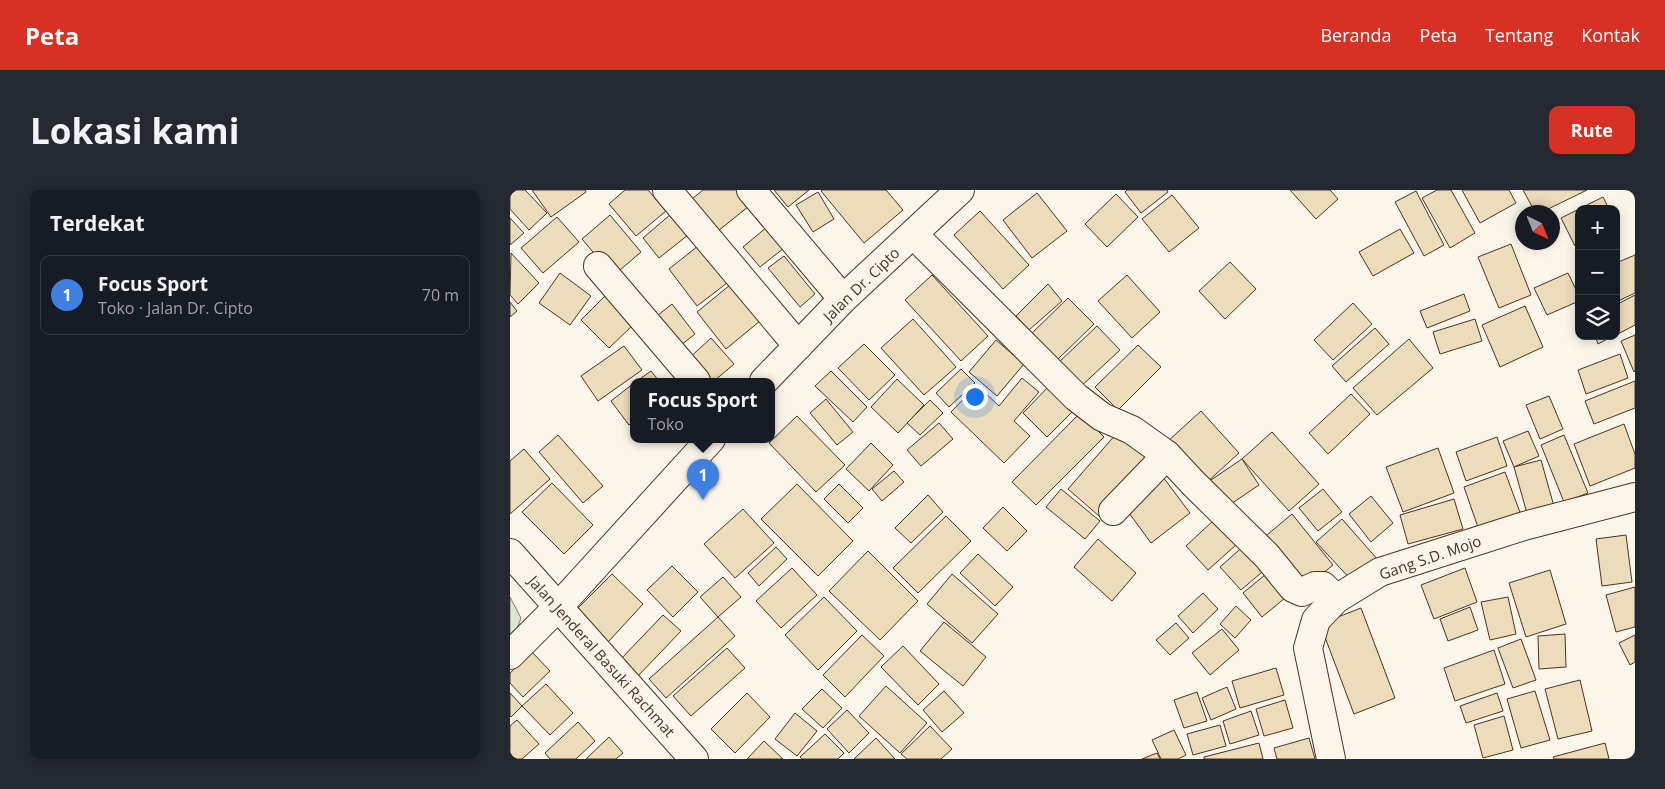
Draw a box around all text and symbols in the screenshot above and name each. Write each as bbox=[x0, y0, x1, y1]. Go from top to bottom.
text: Peta bbox=[25, 19, 79, 52]
text: Beranda bbox=[1320, 23, 1392, 47]
text: Peta bbox=[1420, 23, 1457, 47]
text: Tentang bbox=[1485, 23, 1553, 47]
text: Kontak bbox=[1581, 23, 1640, 47]
button: Rute bbox=[1549, 106, 1635, 154]
text: Lokasi kami bbox=[30, 107, 239, 154]
north arrow bbox=[1515, 205, 1560, 250]
map controls bbox=[1575, 205, 1620, 340]
button: + bbox=[1575, 205, 1620, 250]
text: Terdekat bbox=[50, 209, 145, 237]
street label: Jalan Dr. Cipto bbox=[817, 242, 904, 327]
button: − bbox=[1575, 250, 1620, 295]
text: Focus Sport bbox=[98, 271, 208, 297]
text: 1 bbox=[62, 284, 72, 306]
text: 70 m bbox=[422, 284, 459, 306]
button: layers bbox=[1575, 295, 1620, 340]
text: Toko · Jalan Dr. Cipto bbox=[98, 297, 253, 319]
popup bbox=[630, 378, 775, 443]
your location bbox=[962, 384, 988, 410]
text: Focus Sport bbox=[648, 387, 757, 413]
text: Toko bbox=[648, 413, 684, 435]
pin: 1 bbox=[687, 459, 719, 500]
street label: Gang S.D. Mojo bbox=[1376, 530, 1484, 584]
street label: Jalan Jenderal Basuki Rachmat bbox=[523, 570, 680, 741]

